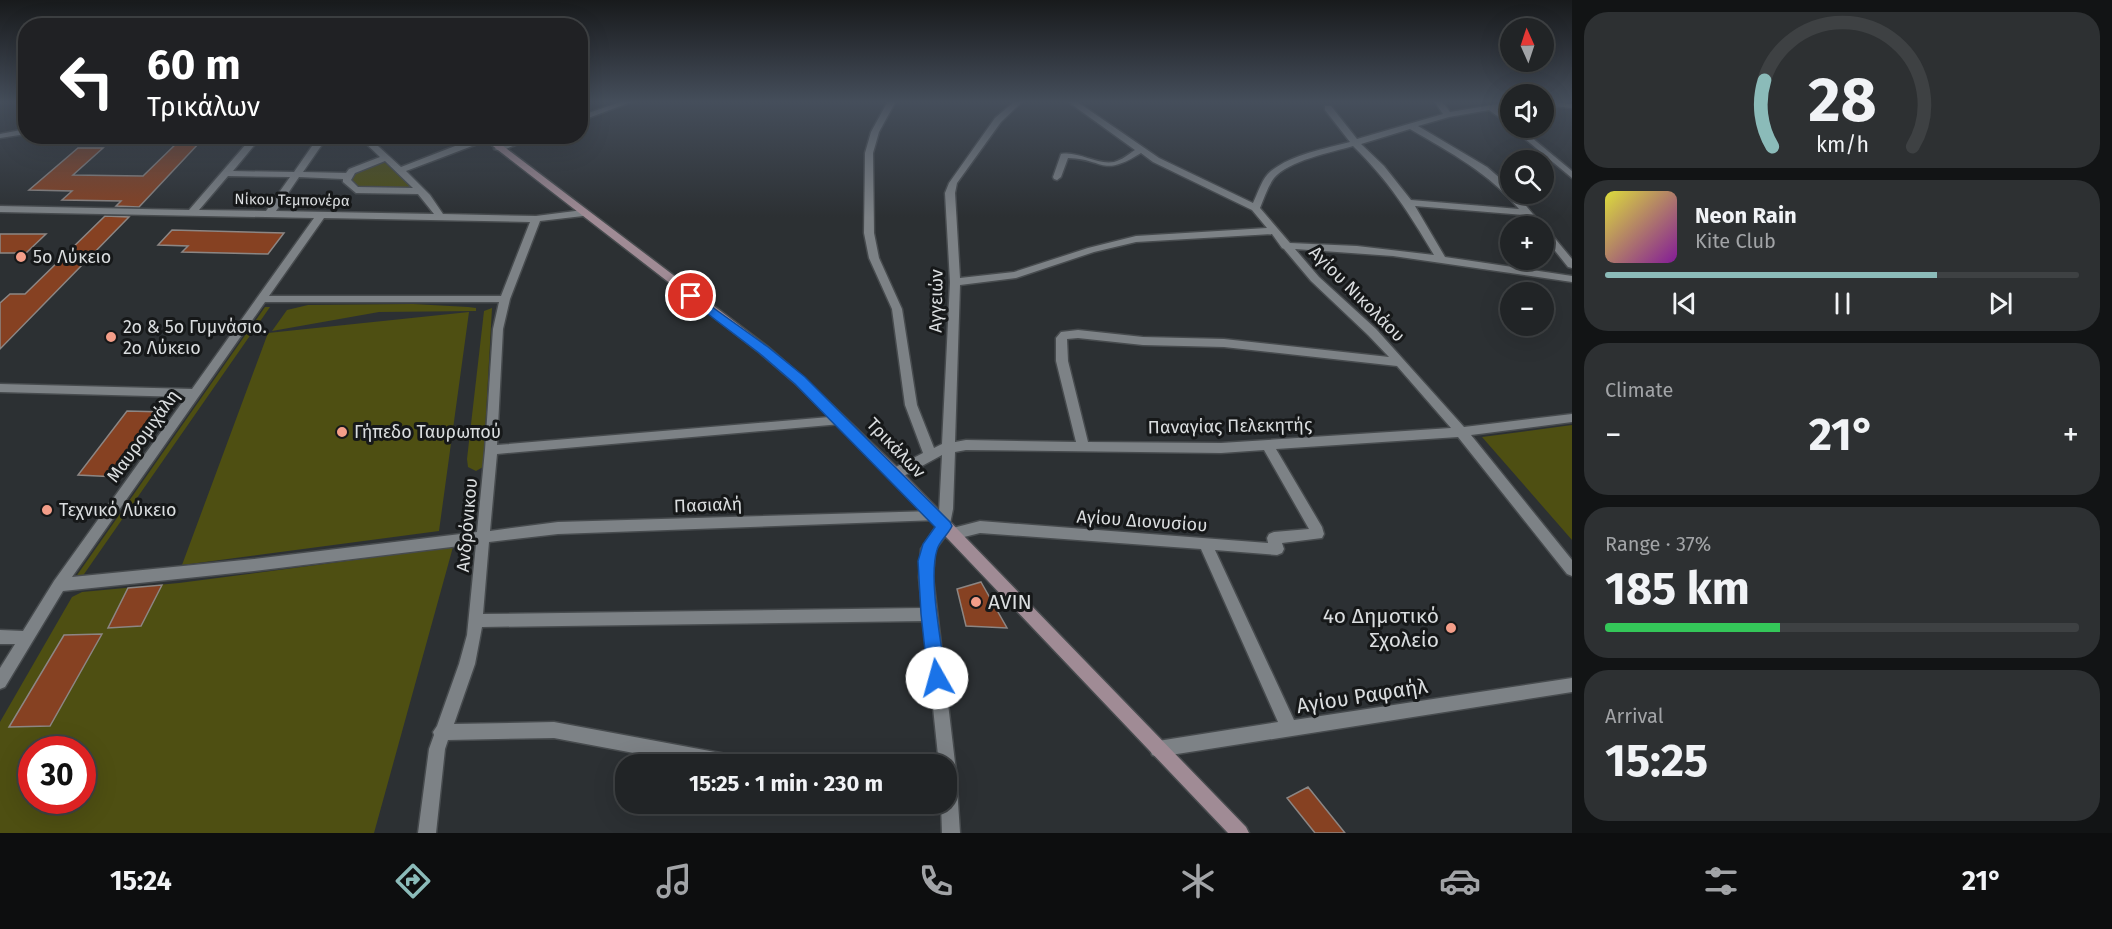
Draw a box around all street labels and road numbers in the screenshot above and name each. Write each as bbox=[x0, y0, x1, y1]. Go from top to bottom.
street label: Νίκου Τεμπονέρα bbox=[234, 190, 350, 210]
street label: Αγίου Νικολάου bbox=[1304, 241, 1410, 347]
street label: Αγγειών bbox=[924, 269, 948, 333]
street label: Μαυρομιχάλη bbox=[102, 385, 184, 487]
street label: Τρικάλων bbox=[862, 413, 930, 483]
street label: Παναγίας Πελεκητής bbox=[1148, 414, 1313, 438]
street label: Ανδρόνικου bbox=[452, 477, 482, 573]
street label: Πασιαλή bbox=[674, 493, 742, 517]
street label: Αγίου Διονυσίου bbox=[1076, 505, 1208, 537]
street label: Αγίου Ραφαήλ bbox=[1295, 673, 1430, 719]

